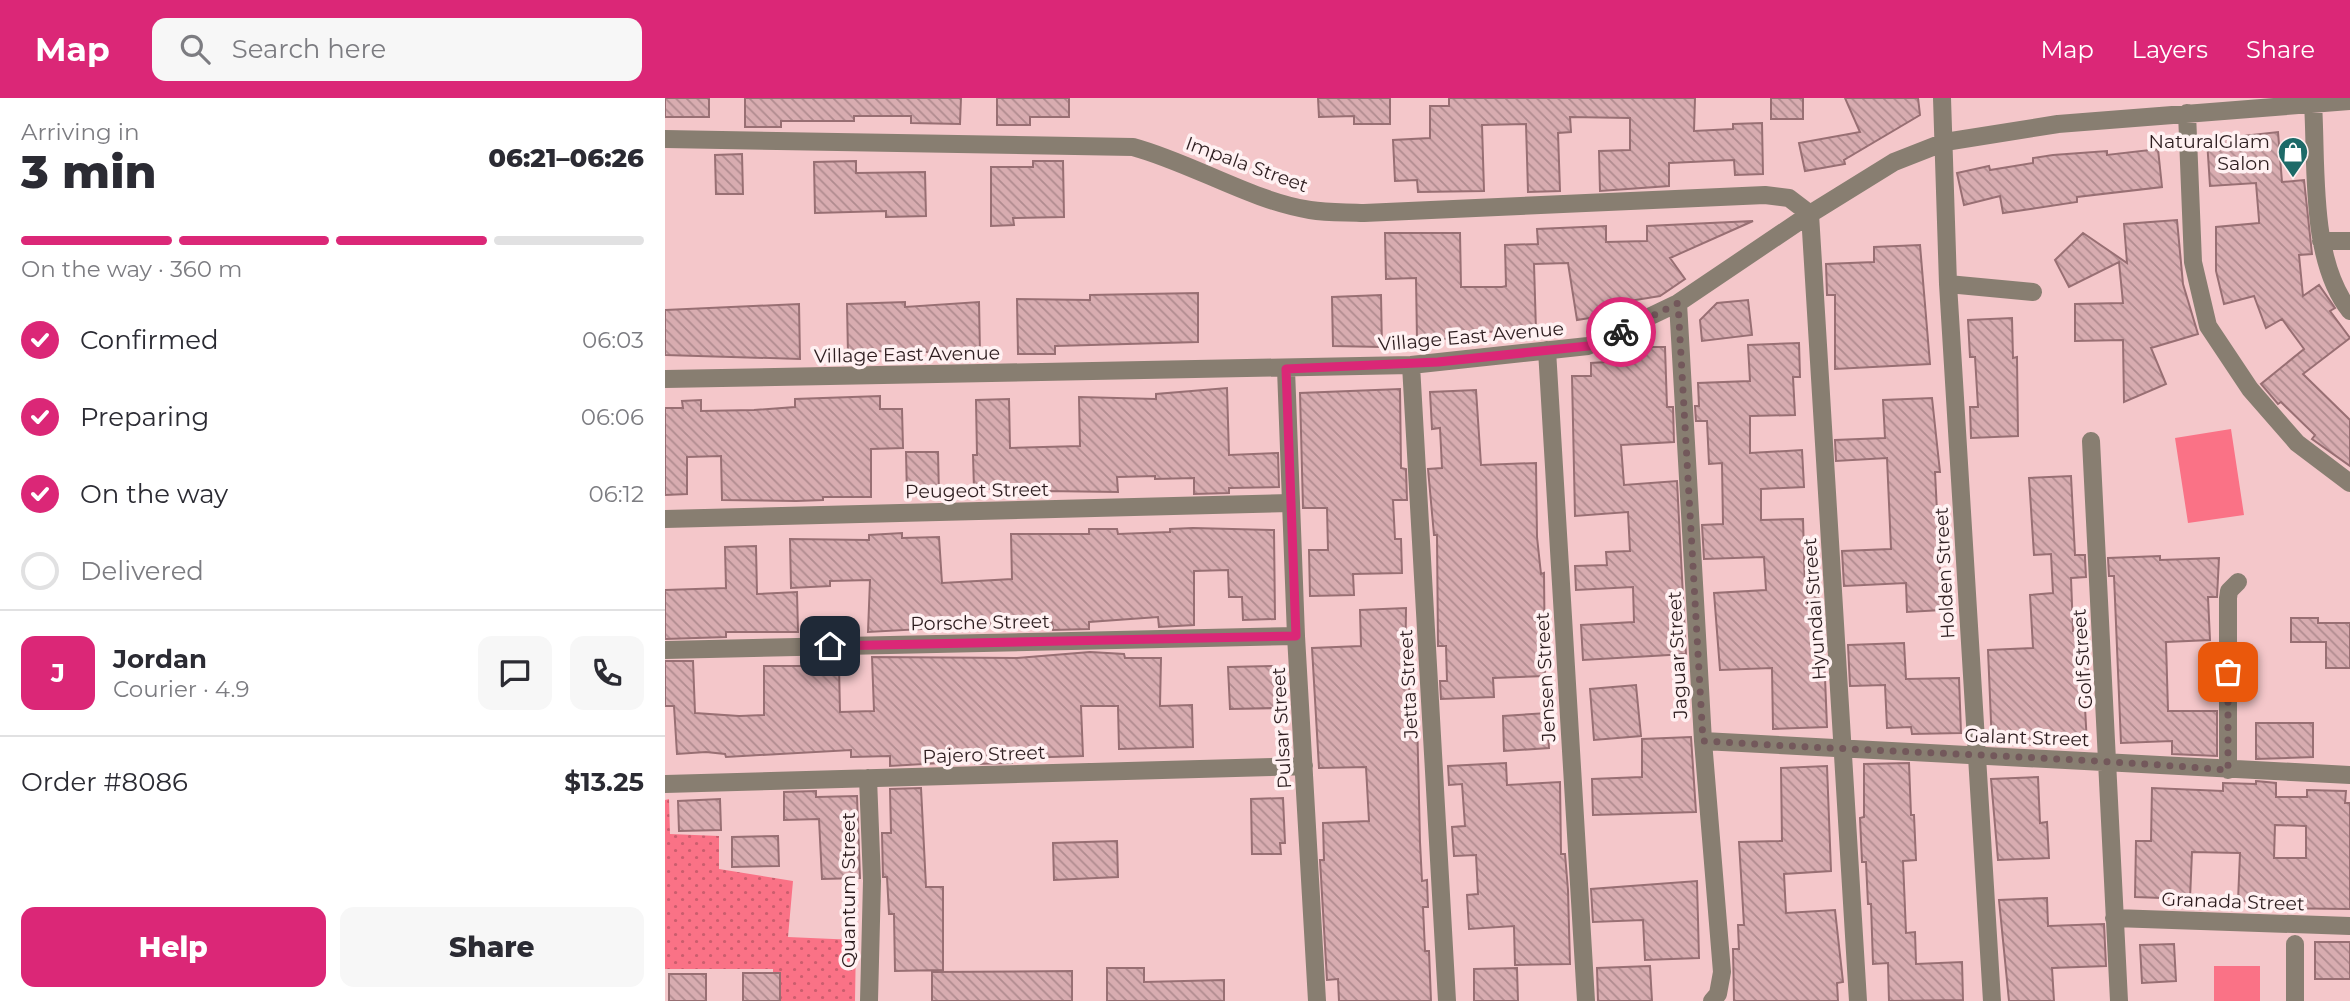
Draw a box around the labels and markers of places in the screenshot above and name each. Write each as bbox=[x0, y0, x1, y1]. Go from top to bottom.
place label: NaturalGlam Salon bbox=[2149, 130, 2270, 175]
shop icon: NaturalGlam Salon bbox=[2276, 135, 2310, 179]
pin bbox=[800, 616, 860, 676]
pin bbox=[2198, 642, 2258, 702]

